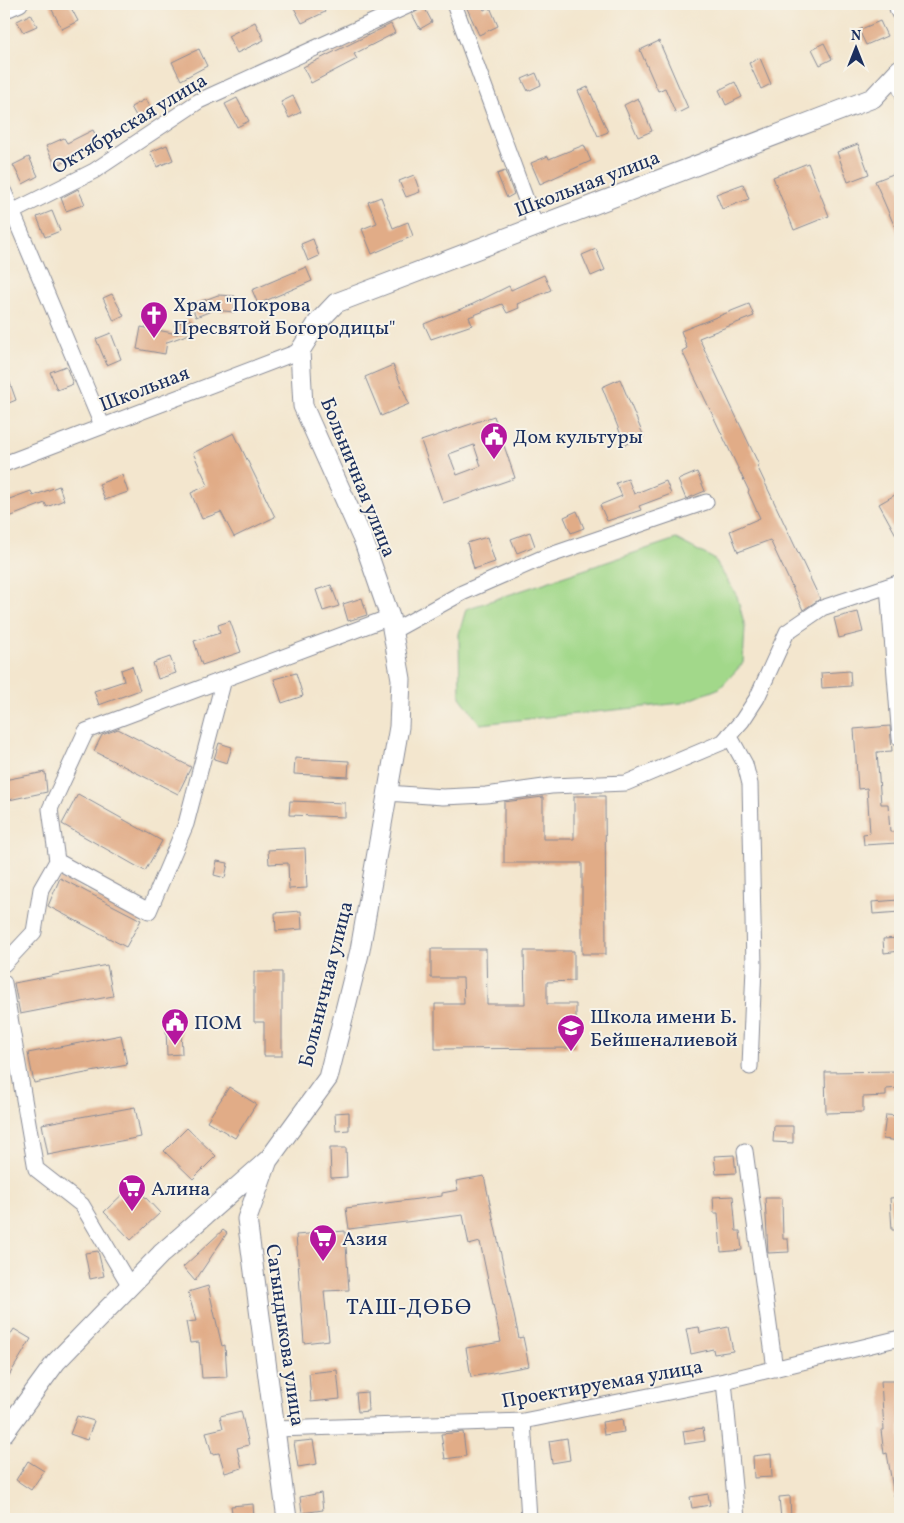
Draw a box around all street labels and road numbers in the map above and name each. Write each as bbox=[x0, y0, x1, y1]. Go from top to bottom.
street label: Октябрьская улица bbox=[47, 67, 213, 182]
street label: Школьная улица bbox=[511, 144, 664, 225]
street label: Школьная bbox=[96, 360, 194, 420]
street label: Больничная улица bbox=[312, 394, 402, 562]
street label: Больничная улица bbox=[293, 898, 361, 1071]
street label: Сагындыкова улица bbox=[257, 1242, 311, 1428]
street label: Проектируемая улица bbox=[500, 1353, 705, 1416]

